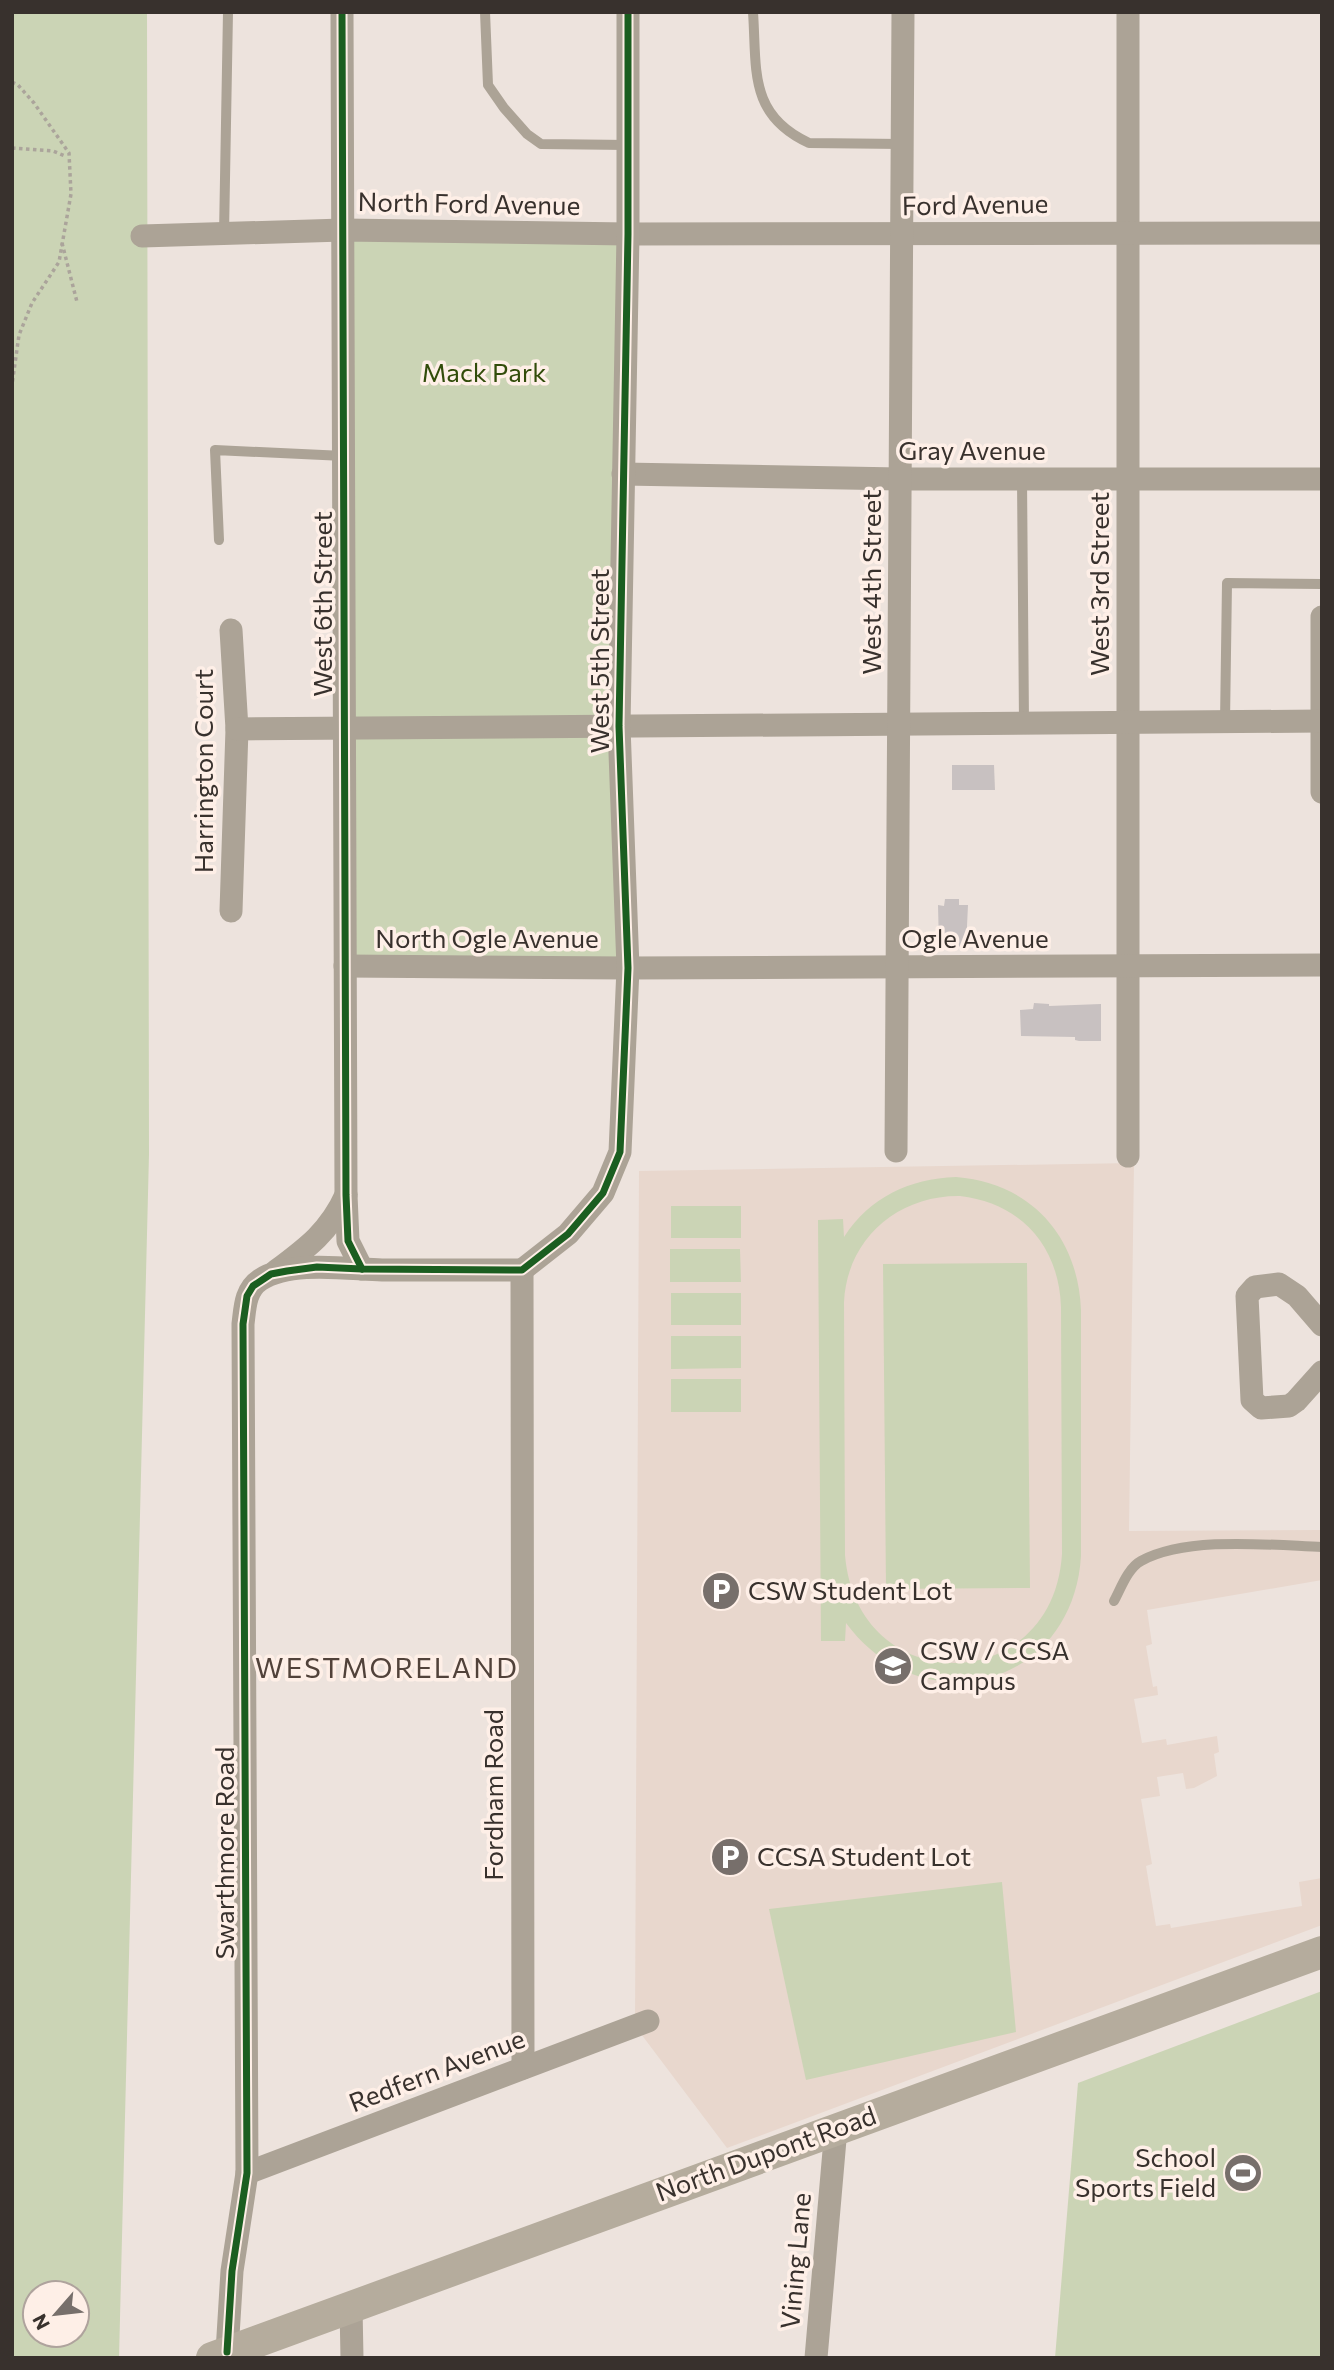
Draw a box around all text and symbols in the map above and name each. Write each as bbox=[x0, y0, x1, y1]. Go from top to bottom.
street label: North Ford Avenue bbox=[357, 185, 581, 220]
street label: Ford Avenue bbox=[901, 187, 1048, 220]
park label: Mack Park bbox=[422, 356, 546, 387]
street label: Gray Avenue bbox=[898, 434, 1046, 465]
street label: West 4th Street bbox=[855, 489, 886, 675]
street label: West 3rd Street bbox=[1083, 492, 1114, 676]
street label: West 6th Street bbox=[306, 511, 337, 697]
street label: West 5th Street bbox=[583, 569, 614, 753]
street label: Harrington Court bbox=[187, 669, 218, 873]
street label: North Ogle Avenue bbox=[375, 922, 599, 953]
street label: Ogle Avenue bbox=[901, 922, 1049, 953]
parking icon: CSW Student Lot bbox=[700, 1570, 742, 1612]
place label: CSW Student Lot bbox=[748, 1574, 952, 1605]
place label: CSW / CCSA Campus bbox=[920, 1634, 1069, 1695]
school or university icon: CSW / CCSA Campus bbox=[872, 1645, 914, 1687]
district label: WESTMORELAND bbox=[255, 1650, 519, 1684]
street label: Fordham Road bbox=[477, 1709, 508, 1881]
street label: Swarthmore Road bbox=[208, 1747, 239, 1959]
parking icon: CCSA Student Lot bbox=[709, 1836, 751, 1878]
place label: CCSA Student Lot bbox=[757, 1840, 971, 1871]
street label: Redfern Avenue bbox=[344, 2022, 529, 2117]
street label: North Dupont Road bbox=[651, 2098, 880, 2207]
place label: School Sports Field bbox=[1075, 2141, 1216, 2202]
sports icon: School Sports Field bbox=[1222, 2152, 1264, 2194]
street label: Vining Lane bbox=[773, 2191, 816, 2331]
north arrow bbox=[21, 2279, 91, 2349]
text: N bbox=[27, 2311, 54, 2334]

